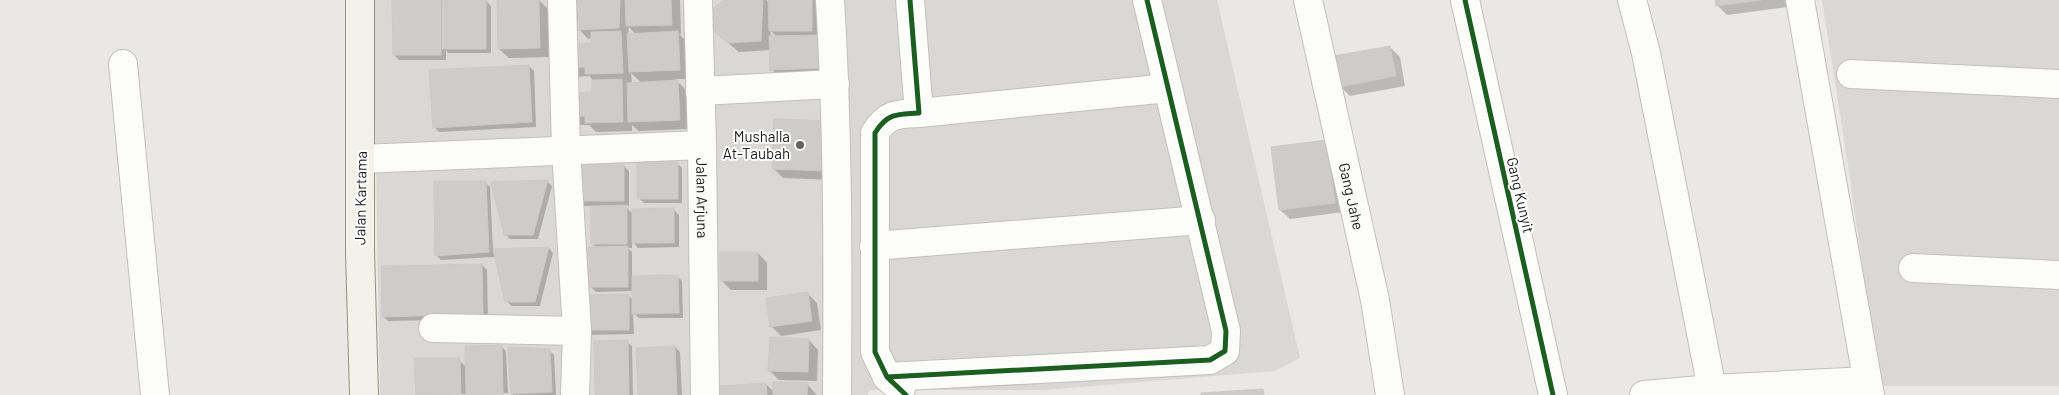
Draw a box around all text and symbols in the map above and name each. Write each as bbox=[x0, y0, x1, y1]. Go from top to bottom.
place label: Mushalla At-Taubah bbox=[723, 127, 790, 162]
marker: Mushalla At-Taubah bbox=[794, 139, 806, 151]
street label: Jalan Kartama bbox=[350, 151, 370, 245]
street label: Gang Kunyit bbox=[1504, 155, 1538, 235]
street label: Jalan Arjuna bbox=[693, 158, 712, 238]
street label: Gang Jahe bbox=[1336, 161, 1368, 231]

